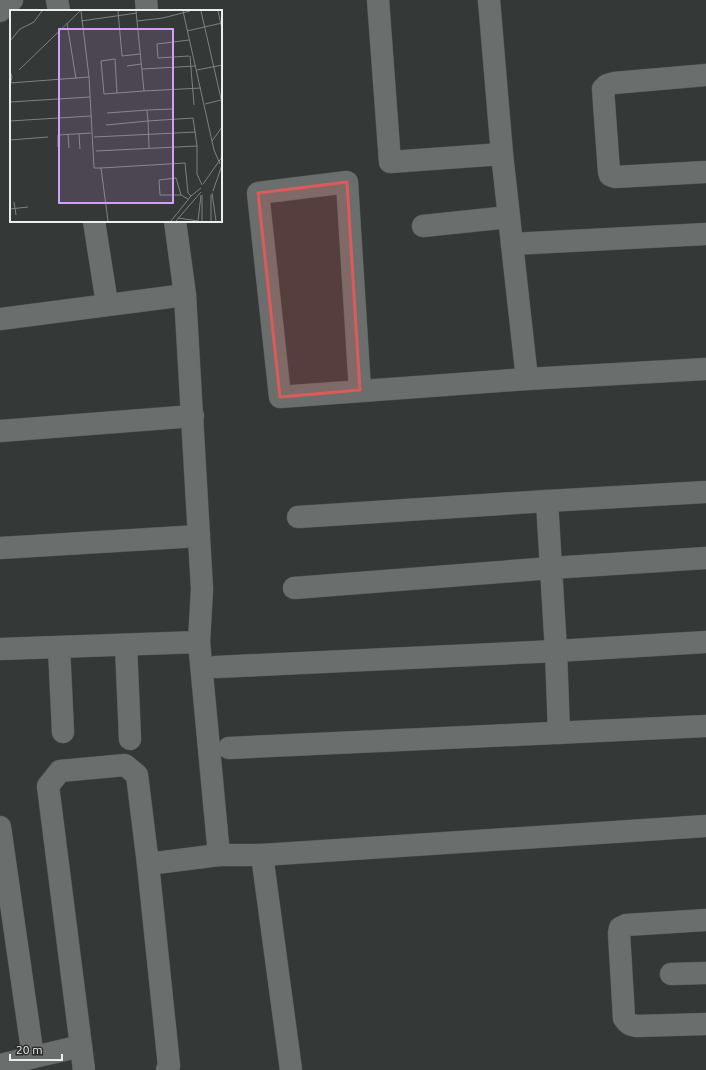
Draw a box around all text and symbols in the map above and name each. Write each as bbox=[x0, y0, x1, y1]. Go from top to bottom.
inset map bbox=[10, 10, 222, 222]
scale bar bbox=[10, 1036, 62, 1062]
text: 20 m bbox=[16, 1043, 43, 1056]

